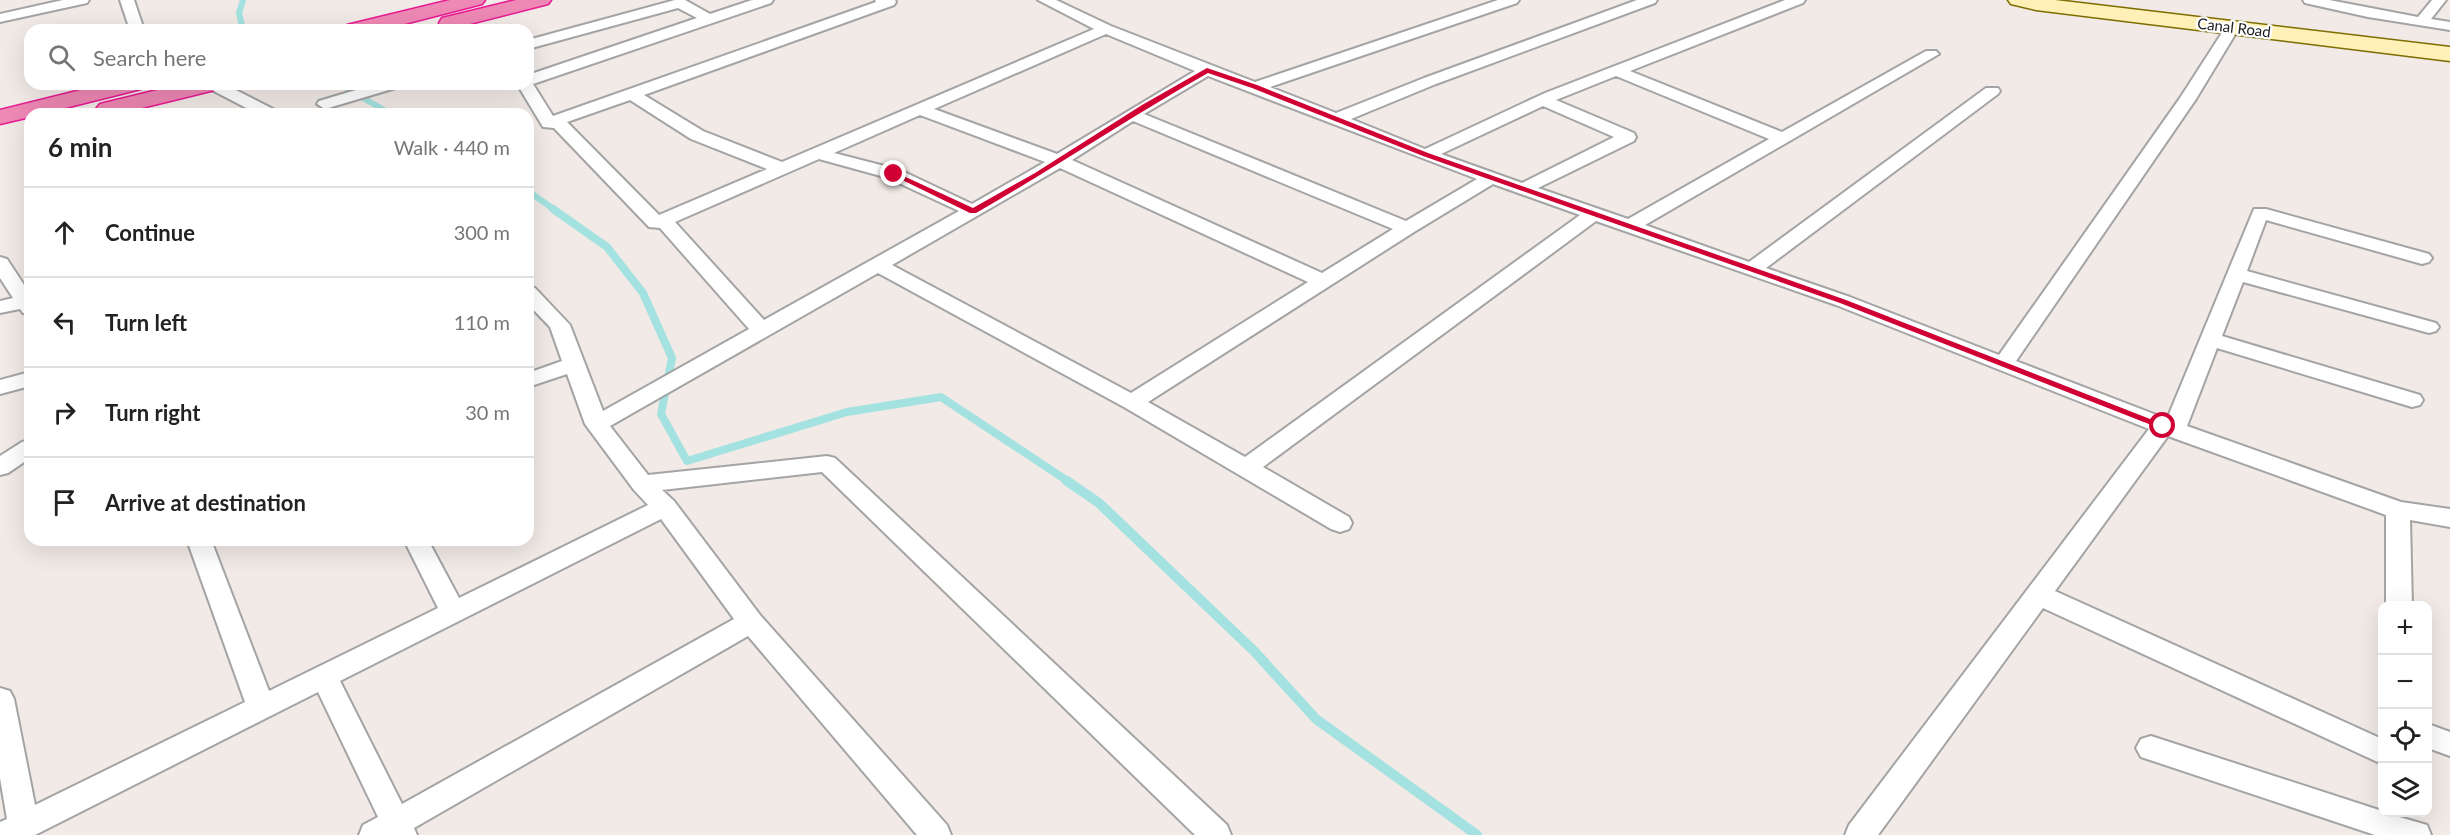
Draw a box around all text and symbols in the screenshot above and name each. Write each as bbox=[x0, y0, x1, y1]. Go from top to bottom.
street label: Canal Road bbox=[2196, 14, 2272, 40]
search box bbox=[24, 24, 534, 90]
icon: search bbox=[45, 41, 78, 74]
text: Search here bbox=[93, 44, 206, 71]
text: 6 min bbox=[48, 131, 112, 163]
text: Walk · 440 m bbox=[394, 135, 510, 159]
route end bbox=[880, 160, 906, 186]
icon: ahead bbox=[48, 216, 81, 249]
text: Continue bbox=[105, 219, 195, 246]
text: 300 m bbox=[454, 220, 510, 244]
icon: left bbox=[48, 306, 81, 339]
text: Turn left bbox=[105, 309, 187, 336]
text: 110 m bbox=[454, 310, 510, 334]
icon: right bbox=[48, 396, 81, 429]
text: Turn right bbox=[105, 399, 200, 426]
text: 30 m bbox=[465, 400, 510, 424]
route start bbox=[2149, 412, 2175, 438]
icon: arrive bbox=[48, 486, 81, 519]
text: Arrive at destination bbox=[105, 489, 306, 516]
map controls bbox=[2378, 601, 2432, 817]
button: + bbox=[2378, 601, 2432, 655]
button: − bbox=[2378, 655, 2432, 709]
button: locate bbox=[2378, 709, 2432, 763]
button: layers bbox=[2378, 763, 2432, 817]

